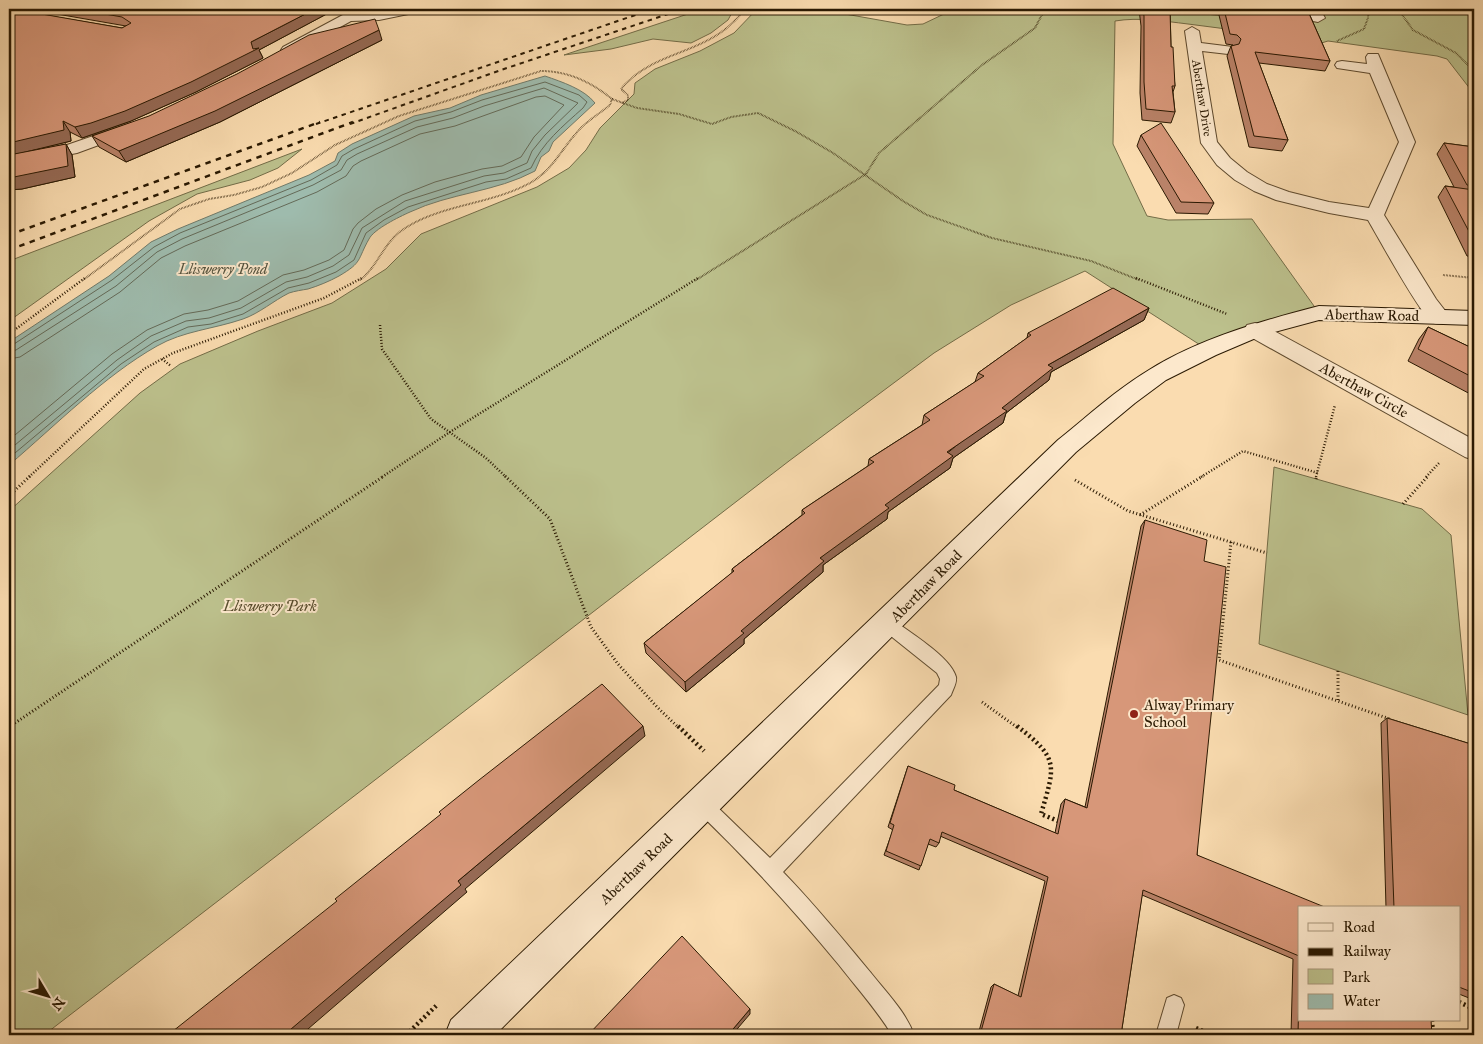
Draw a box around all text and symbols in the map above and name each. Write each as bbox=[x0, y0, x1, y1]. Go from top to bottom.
street label: Aberthaw Drive bbox=[1189, 58, 1215, 137]
water label: Lliswerry Pond bbox=[178, 261, 269, 278]
street label: Aberthaw Road bbox=[1324, 305, 1420, 325]
street label: Aberthaw Circle bbox=[1316, 358, 1412, 422]
street label: Aberthaw Road bbox=[886, 546, 966, 626]
park label: Lliswerry Park bbox=[222, 597, 317, 615]
place label: Alway Primary School bbox=[1143, 696, 1235, 731]
marker: Alway Primary School bbox=[1128, 708, 1140, 720]
street label: Aberthaw Road bbox=[595, 829, 676, 909]
legend bbox=[1298, 906, 1460, 1022]
text: Road bbox=[1343, 918, 1375, 936]
text: Railway bbox=[1343, 942, 1392, 960]
text: Park bbox=[1343, 968, 1370, 986]
north arrow bbox=[22, 972, 72, 1022]
text: Water bbox=[1343, 992, 1380, 1010]
text: N bbox=[47, 994, 68, 1014]

